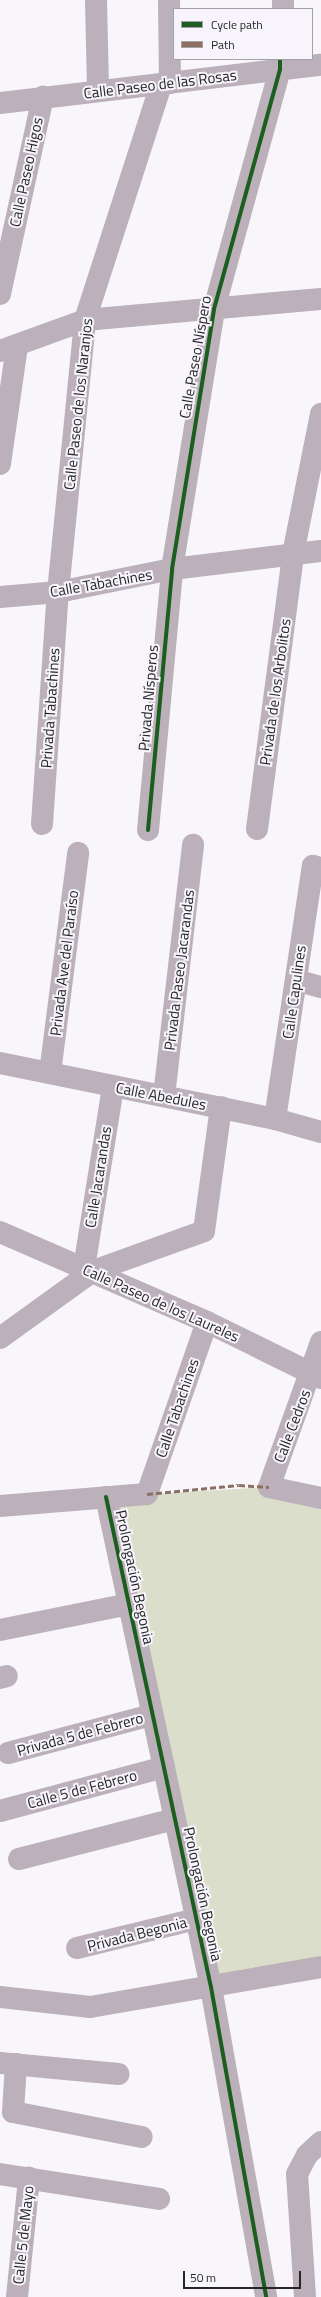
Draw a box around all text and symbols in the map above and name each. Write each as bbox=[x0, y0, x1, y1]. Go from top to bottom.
legend bbox=[173, 8, 313, 60]
text: Cycle path bbox=[211, 15, 263, 34]
text: Path bbox=[211, 35, 235, 54]
street label: Calle Paseo de las Rosas bbox=[82, 66, 238, 102]
street label: Calle Paseo Higos bbox=[6, 116, 46, 228]
street label: Calle Paseo Níspero bbox=[175, 294, 215, 420]
street label: Calle Paseo de los Naranjos bbox=[60, 317, 96, 491]
street label: Calle Tabachines bbox=[49, 565, 153, 601]
street label: Privada de los Arbolitos bbox=[256, 617, 294, 767]
street label: Privada Nísperos bbox=[134, 644, 162, 752]
street label: Privada Tabachines bbox=[37, 647, 63, 769]
street label: Privada Ave del Paraíso bbox=[46, 889, 82, 1037]
street label: Privada Paseo Jacarandas bbox=[160, 889, 198, 1051]
street label: Calle Capulines bbox=[279, 944, 309, 1040]
street label: Calle Abedules bbox=[114, 1078, 208, 1114]
street label: Calle Jacarandas bbox=[81, 1125, 115, 1229]
street label: Calle Paseo de los Laureles bbox=[80, 1260, 242, 1346]
street label: Calle Tabachines bbox=[152, 1356, 202, 1460]
street label: Calle Cedros bbox=[270, 1387, 314, 1465]
street label: Prolongación Begonia bbox=[112, 1508, 158, 1646]
street label: Privada 5 de Febrero bbox=[15, 1708, 145, 1760]
street label: Calle 5 de Febrero bbox=[25, 1766, 139, 1812]
street label: Prolongación Begonia bbox=[180, 1825, 226, 1963]
street label: Privada Begonia bbox=[85, 1913, 189, 1955]
street label: Calle 5 de Mayo bbox=[9, 2185, 37, 2285]
scale bar bbox=[185, 2263, 303, 2289]
text: 50 m bbox=[190, 2268, 216, 2287]

